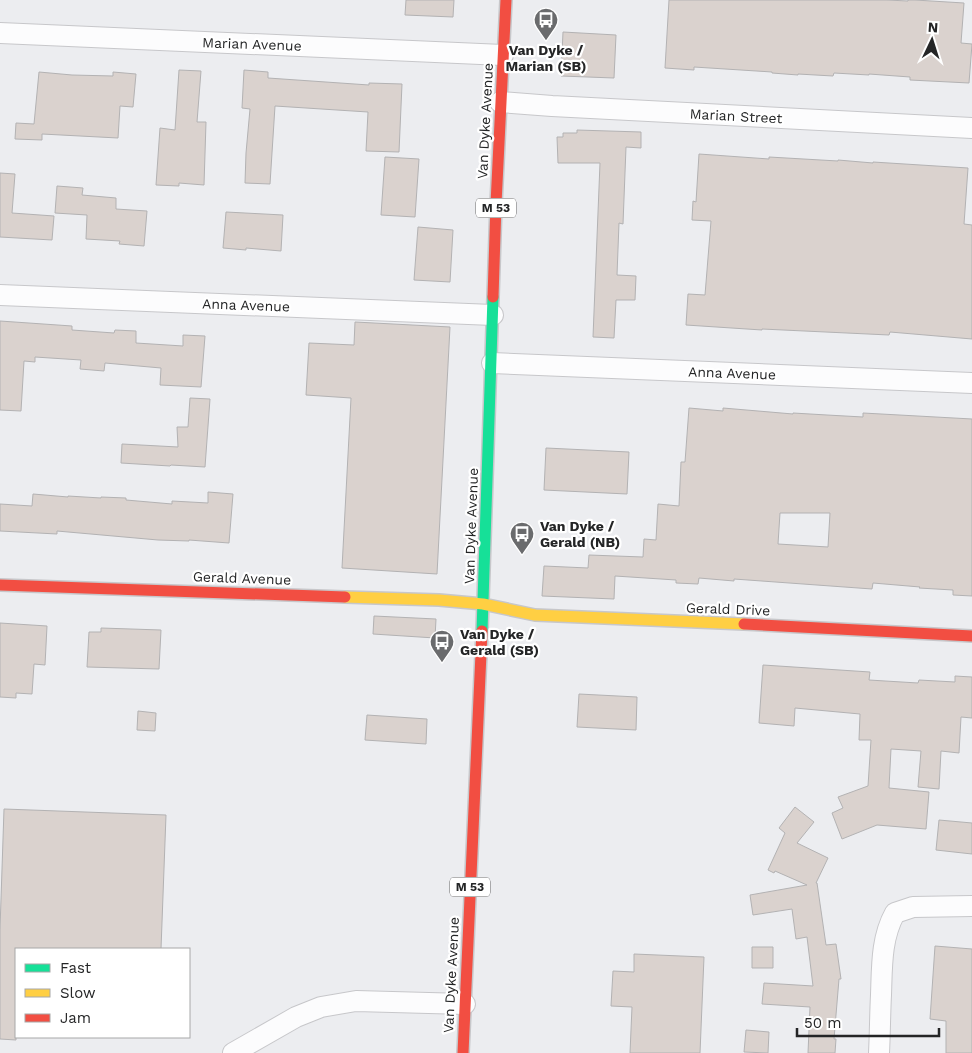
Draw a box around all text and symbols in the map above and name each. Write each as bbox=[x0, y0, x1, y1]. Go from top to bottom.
bus stop icon: Van Dyke / Marian (SB) bbox=[533, 7, 559, 41]
north arrow bbox=[907, 15, 957, 65]
text: N bbox=[927, 19, 939, 35]
street label: Marian Avenue bbox=[202, 34, 302, 54]
place label: Van Dyke / Marian (SB) bbox=[506, 42, 586, 74]
street label: Van Dyke Avenue bbox=[474, 62, 496, 180]
street label: Marian Street bbox=[689, 106, 783, 126]
road number: M 53 bbox=[476, 198, 516, 218]
street label: Anna Avenue bbox=[202, 295, 290, 315]
street label: Anna Avenue bbox=[688, 363, 776, 383]
street label: Van Dyke Avenue bbox=[461, 468, 481, 584]
place label: Van Dyke / Gerald (NB) bbox=[540, 518, 620, 550]
bus stop icon: Van Dyke / Gerald (NB) bbox=[509, 521, 535, 555]
street label: Gerald Avenue bbox=[193, 568, 291, 588]
street label: Gerald Drive bbox=[686, 600, 770, 618]
place label: Van Dyke / Gerald (SB) bbox=[460, 626, 539, 658]
bus stop icon: Van Dyke / Gerald (SB) bbox=[429, 629, 455, 663]
road number: M 53 bbox=[450, 878, 490, 896]
street label: Van Dyke Avenue bbox=[440, 916, 462, 1034]
legend bbox=[15, 948, 190, 1038]
text: Fast bbox=[60, 959, 92, 977]
text: Slow bbox=[60, 984, 96, 1002]
scale bar bbox=[797, 1006, 940, 1038]
text: Jam bbox=[60, 1009, 91, 1027]
text: 50 m bbox=[804, 1014, 841, 1032]

